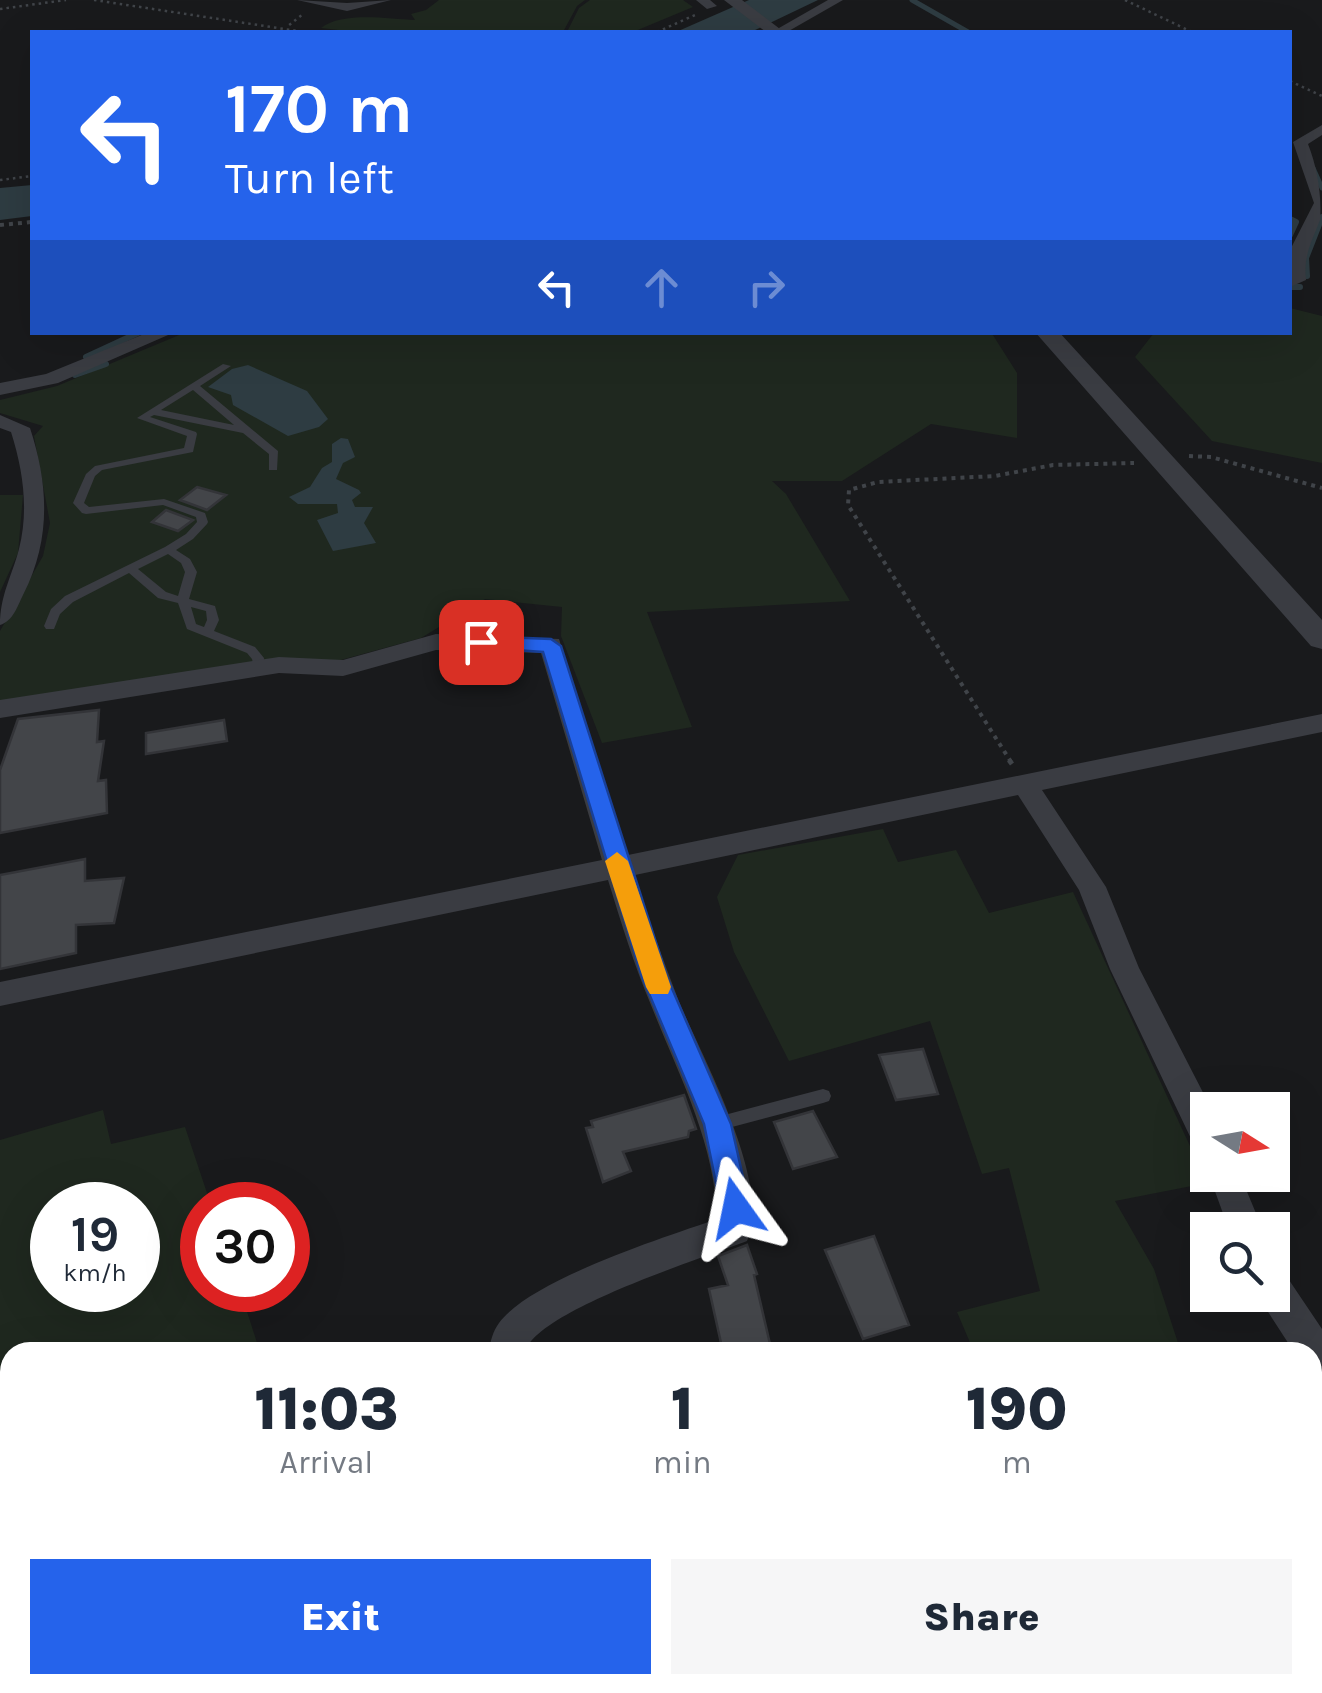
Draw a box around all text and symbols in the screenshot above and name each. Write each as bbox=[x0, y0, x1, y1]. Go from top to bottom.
text: 170 m bbox=[225, 68, 413, 150]
icon: left bbox=[60, 70, 190, 200]
text: Turn left bbox=[225, 152, 394, 204]
icon: left bbox=[529, 260, 584, 315]
icon: ahead bbox=[634, 260, 689, 315]
icon: right bbox=[739, 260, 794, 315]
pin bbox=[439, 600, 524, 685]
icon: arrive bbox=[454, 615, 509, 670]
north arrow bbox=[1190, 1092, 1290, 1192]
map controls bbox=[1190, 1092, 1290, 1312]
position arrow bbox=[684, 1156, 788, 1260]
speed limit sign: 30 bbox=[180, 1182, 310, 1312]
text: 19 bbox=[71, 1205, 119, 1264]
button: search bbox=[1190, 1212, 1290, 1312]
text: km/h bbox=[63, 1258, 127, 1287]
text: 11:03 bbox=[254, 1374, 399, 1444]
text: 1 bbox=[671, 1374, 694, 1444]
text: 190 bbox=[966, 1374, 1068, 1444]
text: Arrival bbox=[280, 1444, 373, 1481]
text: min bbox=[653, 1444, 712, 1481]
text: m bbox=[1002, 1444, 1032, 1481]
button: Exit bbox=[30, 1559, 651, 1674]
button: Share bbox=[671, 1559, 1292, 1674]

